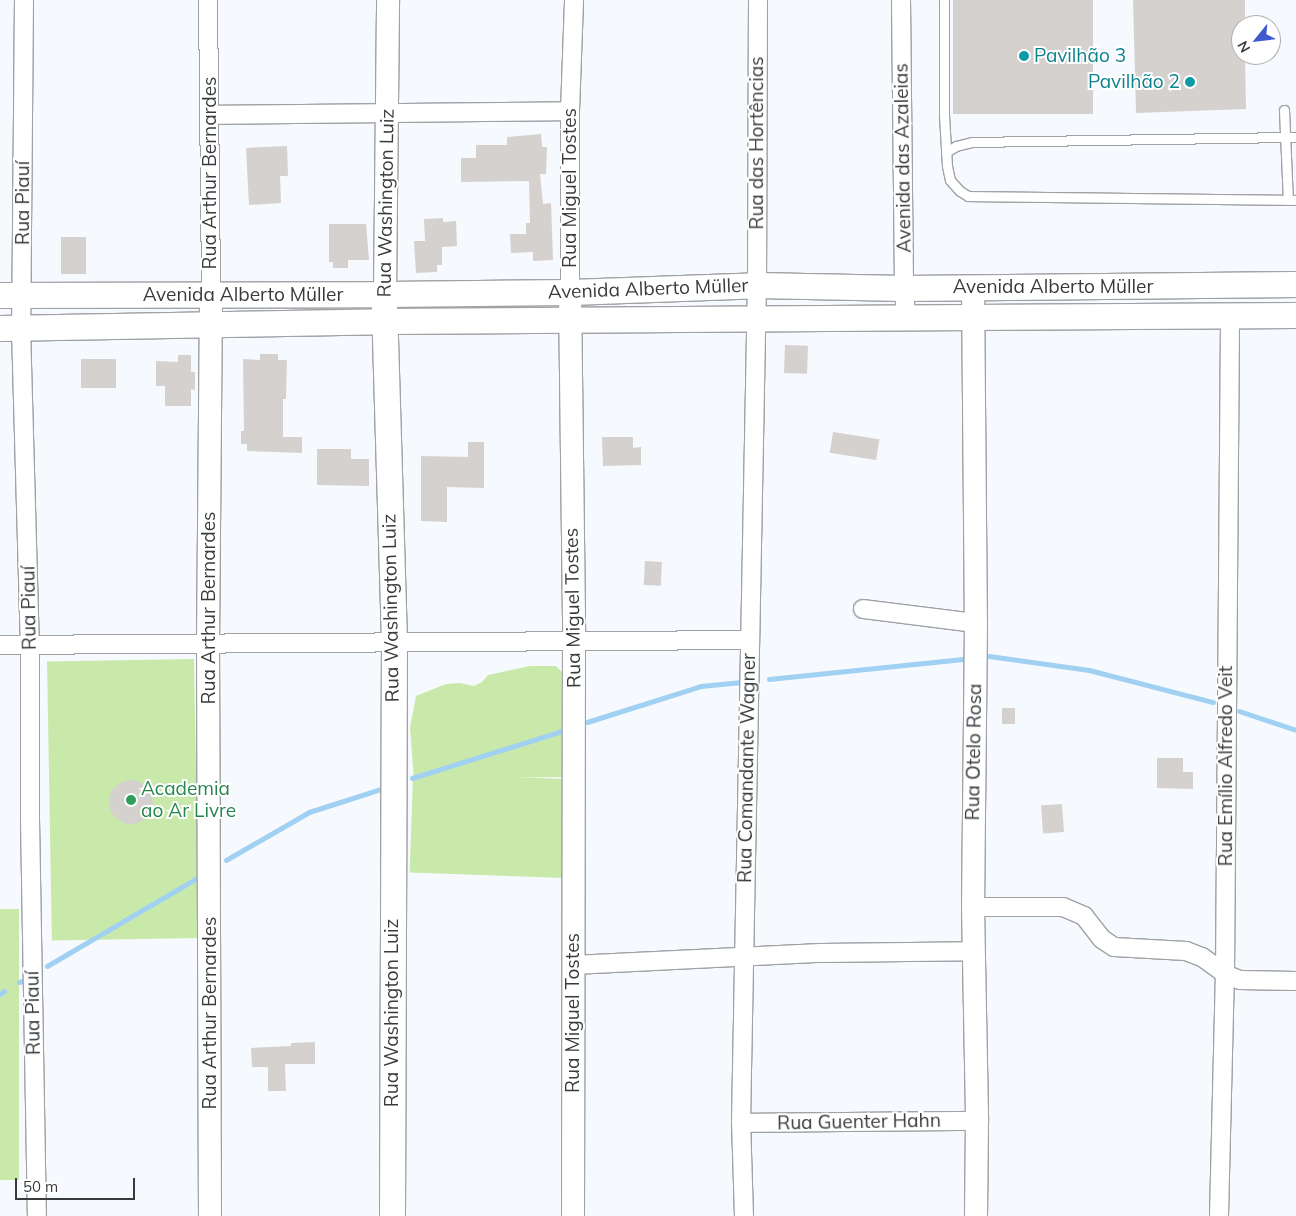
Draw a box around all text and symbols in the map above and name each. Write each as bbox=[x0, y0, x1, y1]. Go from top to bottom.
north arrow bbox=[1231, 15, 1281, 65]
text: N bbox=[1233, 38, 1254, 56]
place label: Pavilhão 3 bbox=[1034, 45, 1126, 67]
marker: Pavilhão 3 bbox=[1018, 50, 1030, 62]
street label: Rua das Hortências bbox=[746, 56, 768, 230]
street label: Avenida das Azaleias bbox=[890, 63, 916, 253]
place label: Pavilhão 2 bbox=[1088, 71, 1180, 93]
street label: Rua Arthur Bernardes bbox=[199, 76, 221, 270]
marker: Pavilhão 2 bbox=[1184, 76, 1196, 88]
street label: Rua Miguel Tostes bbox=[559, 108, 581, 268]
street label: Rua Washington Luiz bbox=[373, 109, 399, 297]
street label: Rua Piauí bbox=[12, 161, 34, 245]
street label: Avenida Alberto Müller bbox=[547, 274, 749, 304]
street label: Avenida Alberto Müller bbox=[953, 276, 1153, 298]
street label: Avenida Alberto Müller bbox=[143, 284, 343, 306]
street label: Rua Arthur Bernardes bbox=[198, 511, 220, 705]
street label: Rua Washington Luiz bbox=[378, 514, 404, 702]
street label: Rua Miguel Tostes bbox=[560, 528, 586, 688]
street label: Rua Piauí bbox=[17, 566, 41, 650]
street label: Rua Comandante Wagner bbox=[734, 653, 760, 883]
street label: Rua Emílio Alfredo Veit bbox=[1215, 666, 1237, 866]
street label: Rua Otelo Rosa bbox=[961, 683, 987, 821]
place label: Academia ao Ar Livre bbox=[141, 778, 236, 822]
marker: Academia ao Ar Livre bbox=[125, 794, 137, 806]
street label: Rua Arthur Bernardes bbox=[199, 916, 221, 1110]
street label: Rua Washington Luiz bbox=[381, 919, 403, 1107]
street label: Rua Miguel Tostes bbox=[562, 933, 584, 1093]
street label: Rua Piauí bbox=[21, 971, 45, 1055]
street label: Rua Guenter Hahn bbox=[777, 1109, 941, 1135]
scale bar bbox=[18, 1168, 138, 1200]
text: 50 m bbox=[23, 1177, 58, 1196]

